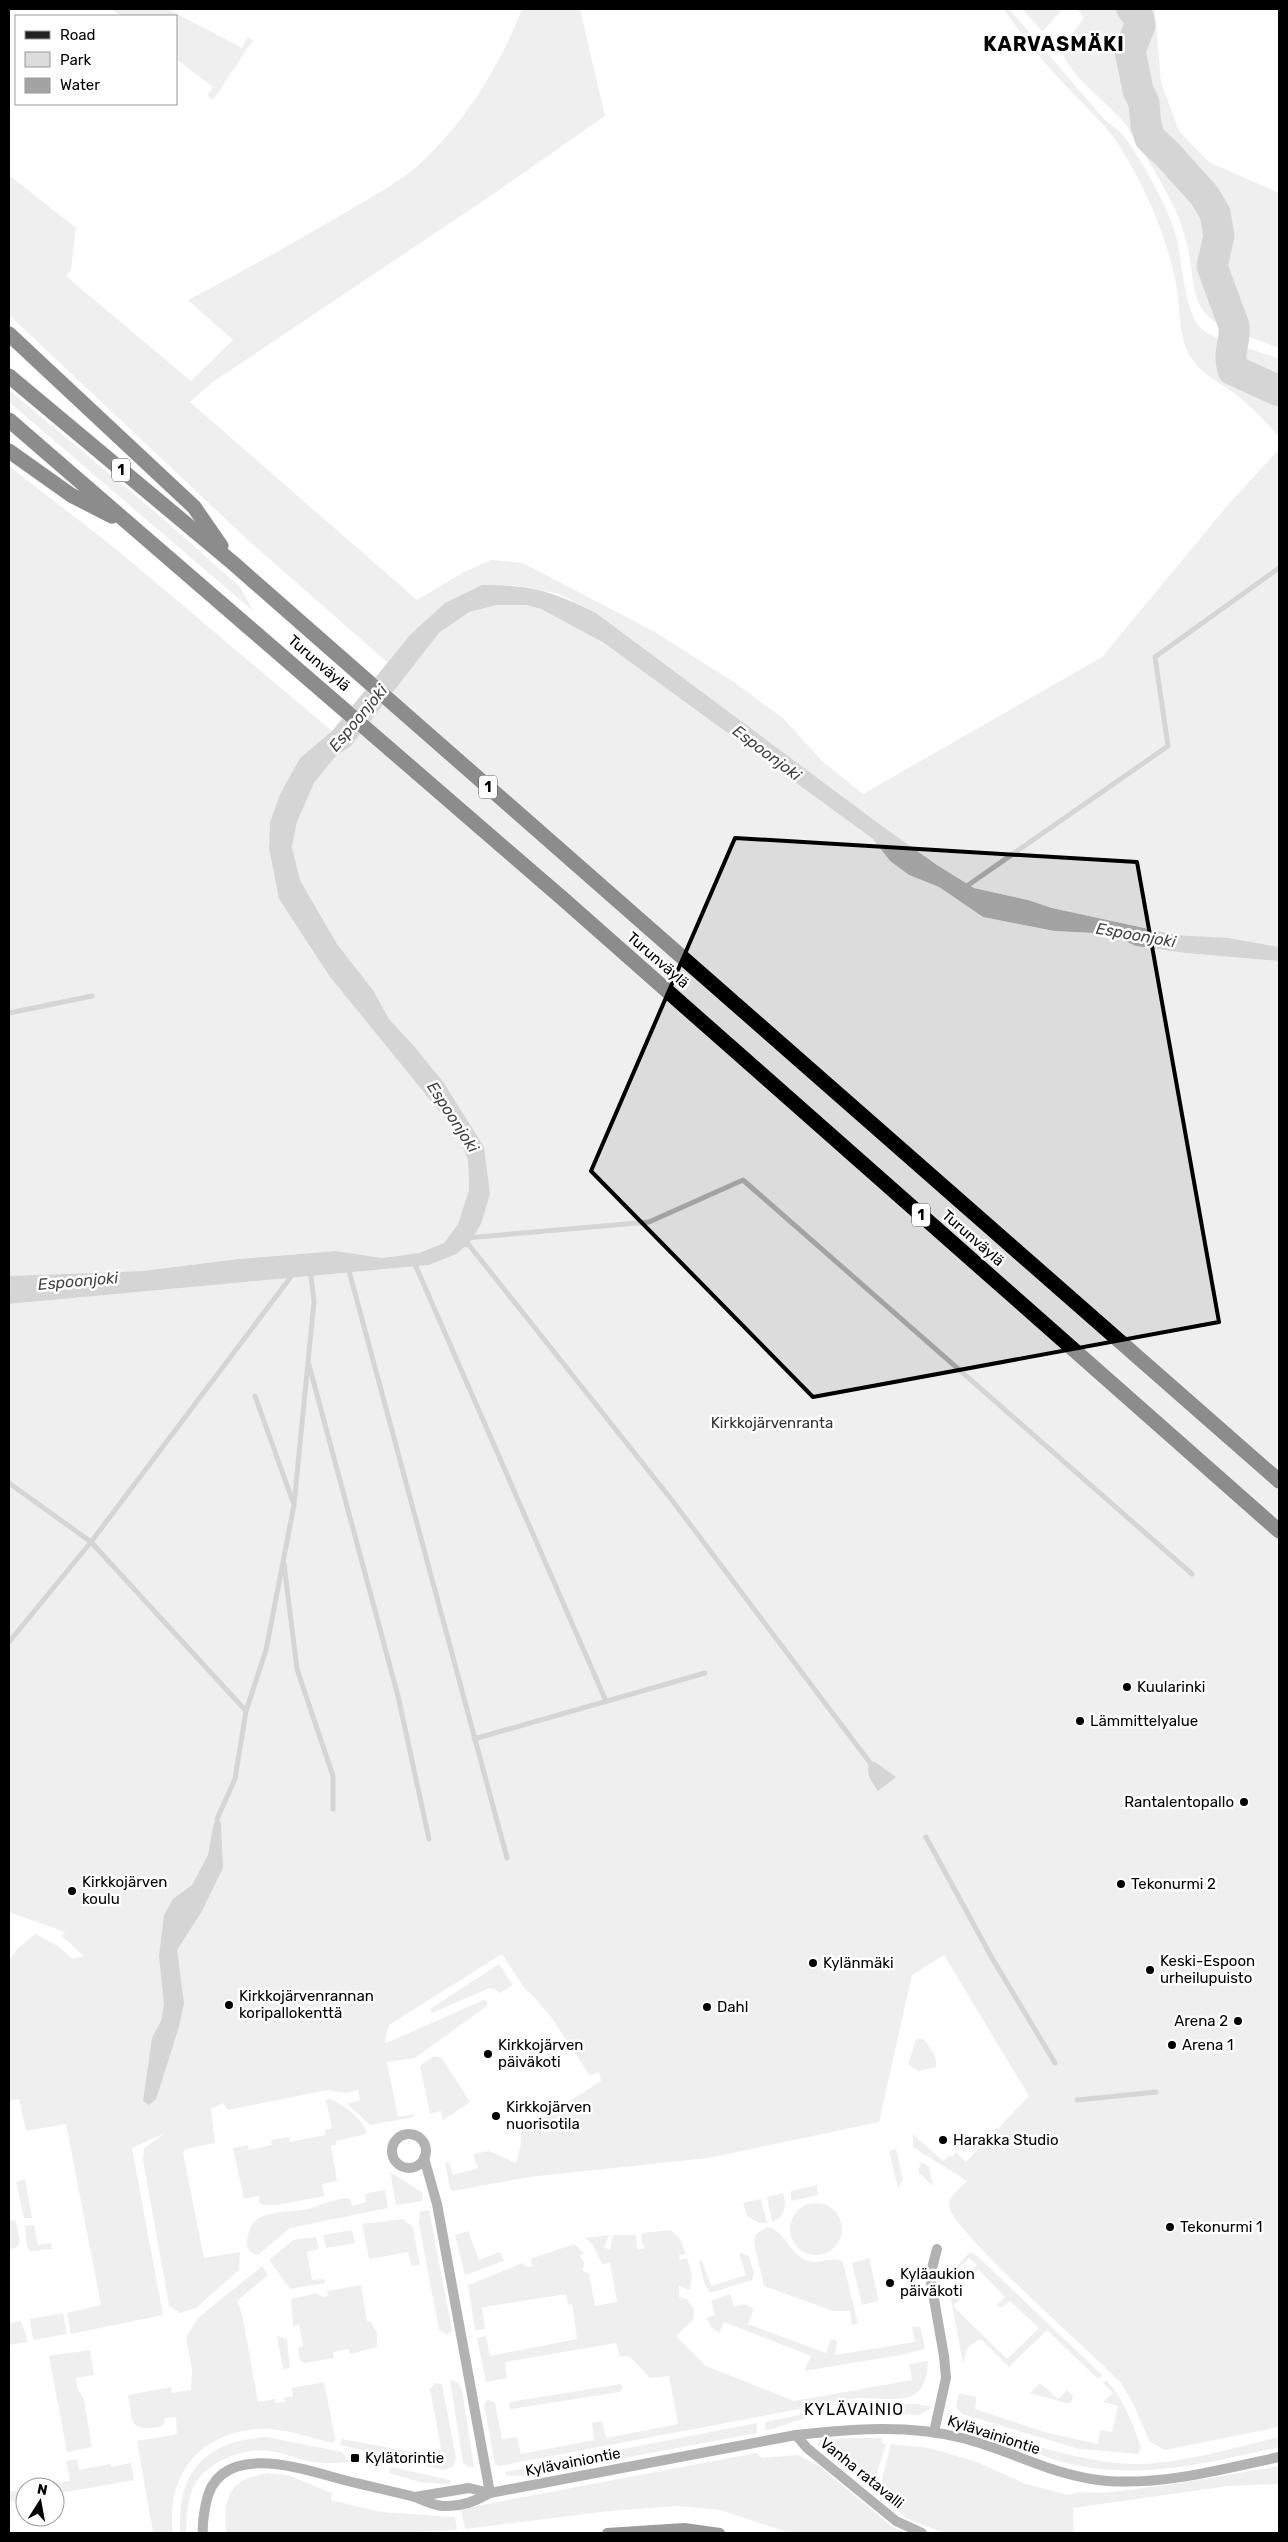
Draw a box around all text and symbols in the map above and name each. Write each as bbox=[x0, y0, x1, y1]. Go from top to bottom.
legend bbox=[15, 15, 178, 105]
text: Road bbox=[60, 26, 96, 44]
district label: KARVASMÄKI bbox=[983, 32, 1125, 56]
text: Park bbox=[60, 51, 91, 69]
text: Water bbox=[60, 76, 100, 94]
road number: 1 bbox=[112, 458, 130, 482]
street label: Turunväylä bbox=[284, 631, 354, 695]
water label: Espoonjoki bbox=[325, 680, 392, 755]
water label: Espoonjoki bbox=[729, 721, 806, 786]
road number: 1 bbox=[479, 776, 497, 799]
water label: Espoonjoki bbox=[1095, 919, 1178, 952]
street label: Turunväylä bbox=[623, 928, 693, 992]
water label: Espoonjoki bbox=[423, 1078, 484, 1157]
road number: 1 bbox=[912, 1204, 930, 1226]
street label: Turunväylä bbox=[938, 1206, 1008, 1270]
water label: Espoonjoki bbox=[37, 1268, 120, 1294]
park label: Kirkkojärvenranta bbox=[711, 1414, 833, 1432]
place label: Kuularinki bbox=[1137, 1678, 1205, 1696]
marker: Kuularinki bbox=[1121, 1681, 1133, 1693]
place label: Lämmittelyalue bbox=[1090, 1712, 1198, 1730]
marker: Lämmittelyalue bbox=[1074, 1715, 1086, 1727]
place label: Rantalentopallo bbox=[1124, 1793, 1234, 1811]
marker: Rantalentopallo bbox=[1238, 1796, 1250, 1808]
place label: Kirkkojärven koulu bbox=[82, 1873, 167, 1908]
place label: Tekonurmi 2 bbox=[1131, 1875, 1216, 1893]
marker: Tekonurmi 2 bbox=[1115, 1878, 1127, 1890]
marker: Kirkkojärven koulu bbox=[66, 1885, 78, 1897]
place label: Keski-Espoon urheilupuisto bbox=[1160, 1952, 1255, 1987]
place label: Kylänmäki bbox=[823, 1954, 894, 1972]
marker: Kylänmäki bbox=[807, 1957, 819, 1969]
marker: Keski-Espoon urheilupuisto bbox=[1144, 1964, 1156, 1976]
place label: Kirkkojärvenrannan koripallokenttä bbox=[239, 1987, 374, 2022]
place label: Dahl bbox=[717, 1998, 748, 2016]
marker: Kirkkojärvenrannan koripallokenttä bbox=[223, 1999, 235, 2011]
marker: Dahl bbox=[701, 2001, 713, 2013]
place label: Arena 2 bbox=[1174, 2012, 1228, 2030]
marker: Arena 2 bbox=[1232, 2015, 1244, 2027]
place label: Kirkkojärven päiväkoti bbox=[498, 2036, 583, 2071]
place label: Arena 1 bbox=[1182, 2036, 1233, 2054]
marker: Arena 1 bbox=[1166, 2039, 1178, 2051]
marker: Kirkkojärven päiväkoti bbox=[482, 2048, 494, 2060]
place label: Kirkkojärven nuorisotila bbox=[506, 2098, 591, 2133]
marker: Kirkkojärven nuorisotila bbox=[490, 2110, 502, 2122]
place label: Harakka Studio bbox=[953, 2131, 1059, 2149]
marker: Harakka Studio bbox=[937, 2134, 949, 2146]
place label: Tekonurmi 1 bbox=[1180, 2218, 1263, 2236]
marker: Tekonurmi 1 bbox=[1164, 2221, 1176, 2233]
place label: Kyläaukion päiväkoti bbox=[900, 2265, 975, 2300]
marker: Kyläaukion päiväkoti bbox=[884, 2277, 896, 2289]
district label: KYLÄVAINIO bbox=[804, 2400, 904, 2419]
street label: Kylävainiontie bbox=[945, 2412, 1043, 2458]
street label: Vanha ratavalli bbox=[817, 2434, 907, 2512]
street label: Kylävainiontie bbox=[524, 2444, 622, 2480]
place label: Kylätorintie bbox=[365, 2449, 444, 2467]
marker: Kylätorintie bbox=[349, 2452, 361, 2464]
north arrow bbox=[15, 2477, 65, 2527]
text: N bbox=[36, 2480, 49, 2499]

